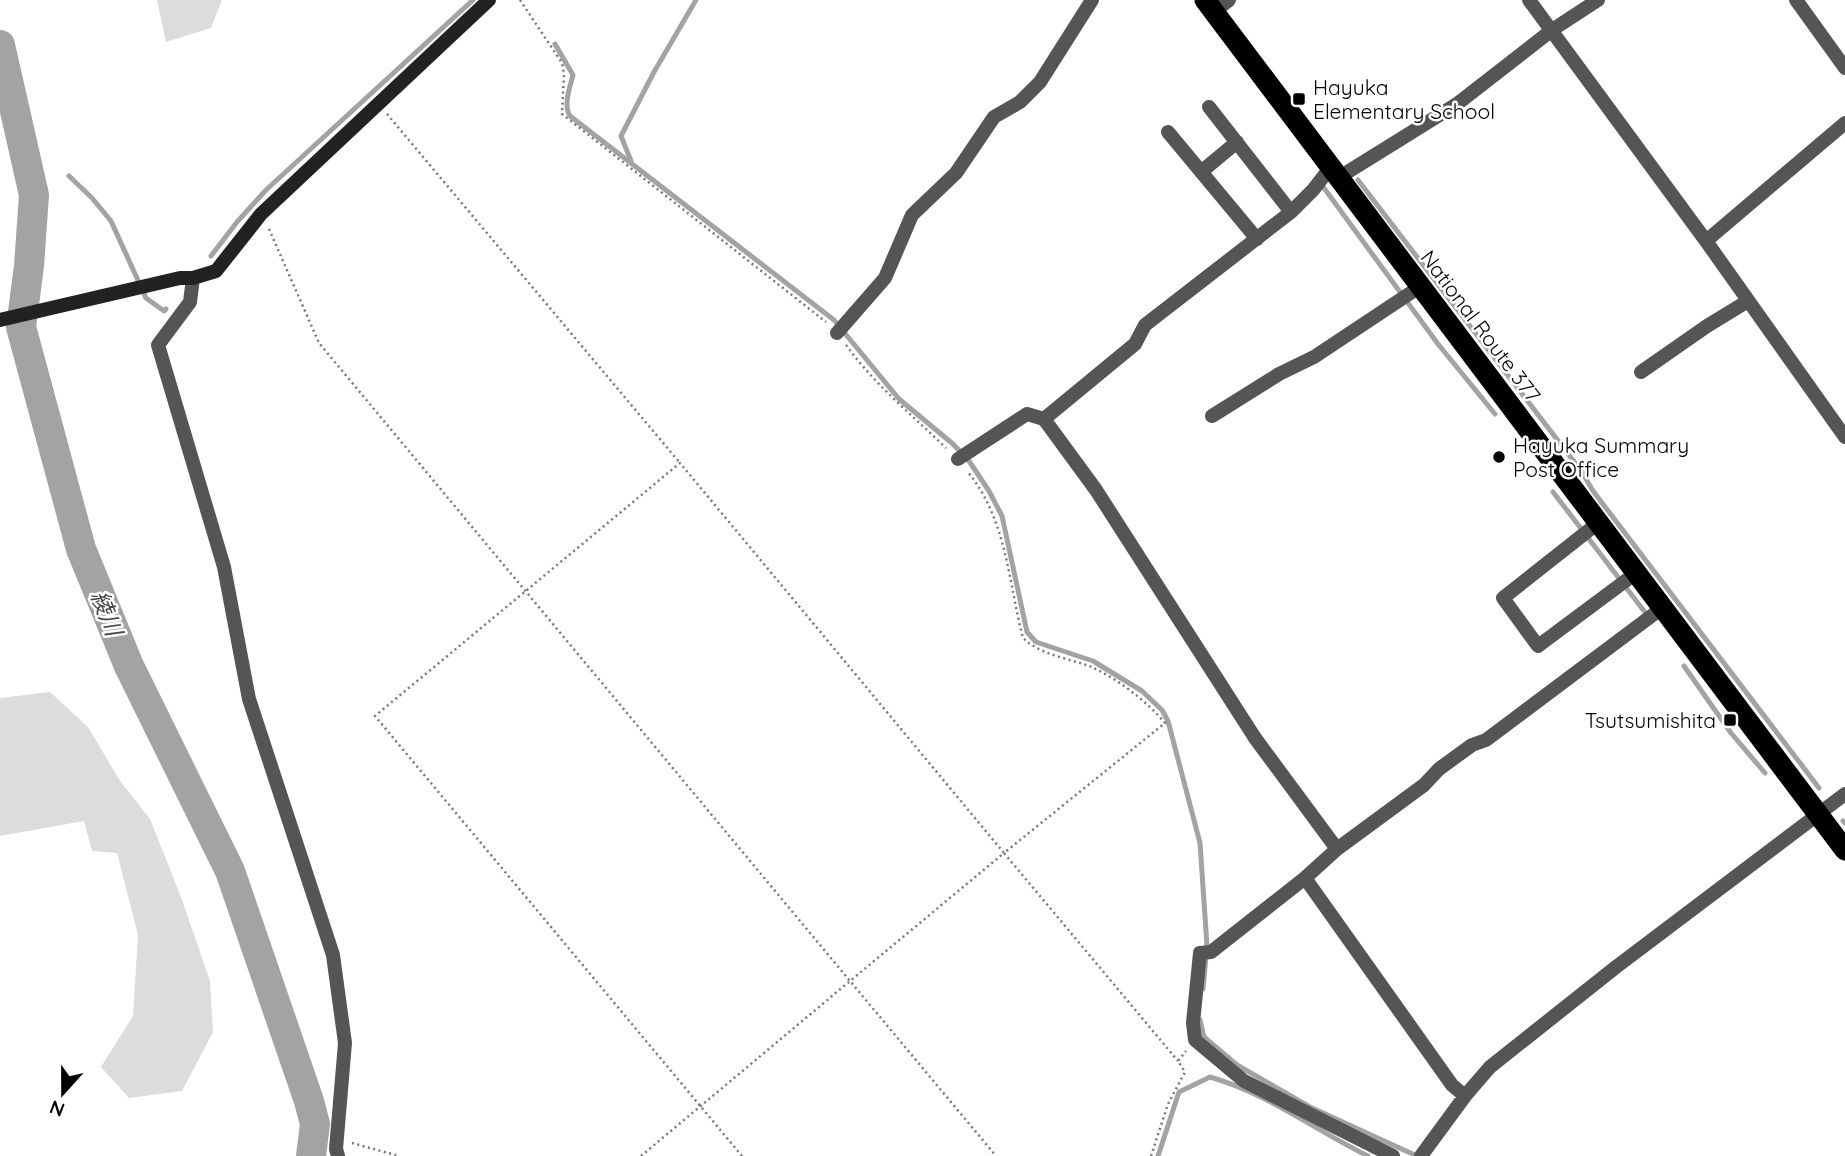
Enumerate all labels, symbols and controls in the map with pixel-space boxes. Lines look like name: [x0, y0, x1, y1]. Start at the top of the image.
place label: Hayuka Elementary School: [1313, 74, 1495, 124]
marker: Hayuka Elementary School: [1291, 91, 1307, 107]
street label: National Route 377: [1415, 245, 1547, 407]
place label: Hayuka Summary Post Office: [1513, 432, 1689, 482]
marker: Hayuka Summary Post Office: [1491, 449, 1507, 465]
water label: 綾川: [85, 586, 130, 643]
place label: Tsutsumishita: [1585, 707, 1716, 733]
marker: Tsutsumishita: [1722, 712, 1738, 728]
north arrow: [28, 1058, 98, 1128]
text: N: [46, 1095, 68, 1123]

